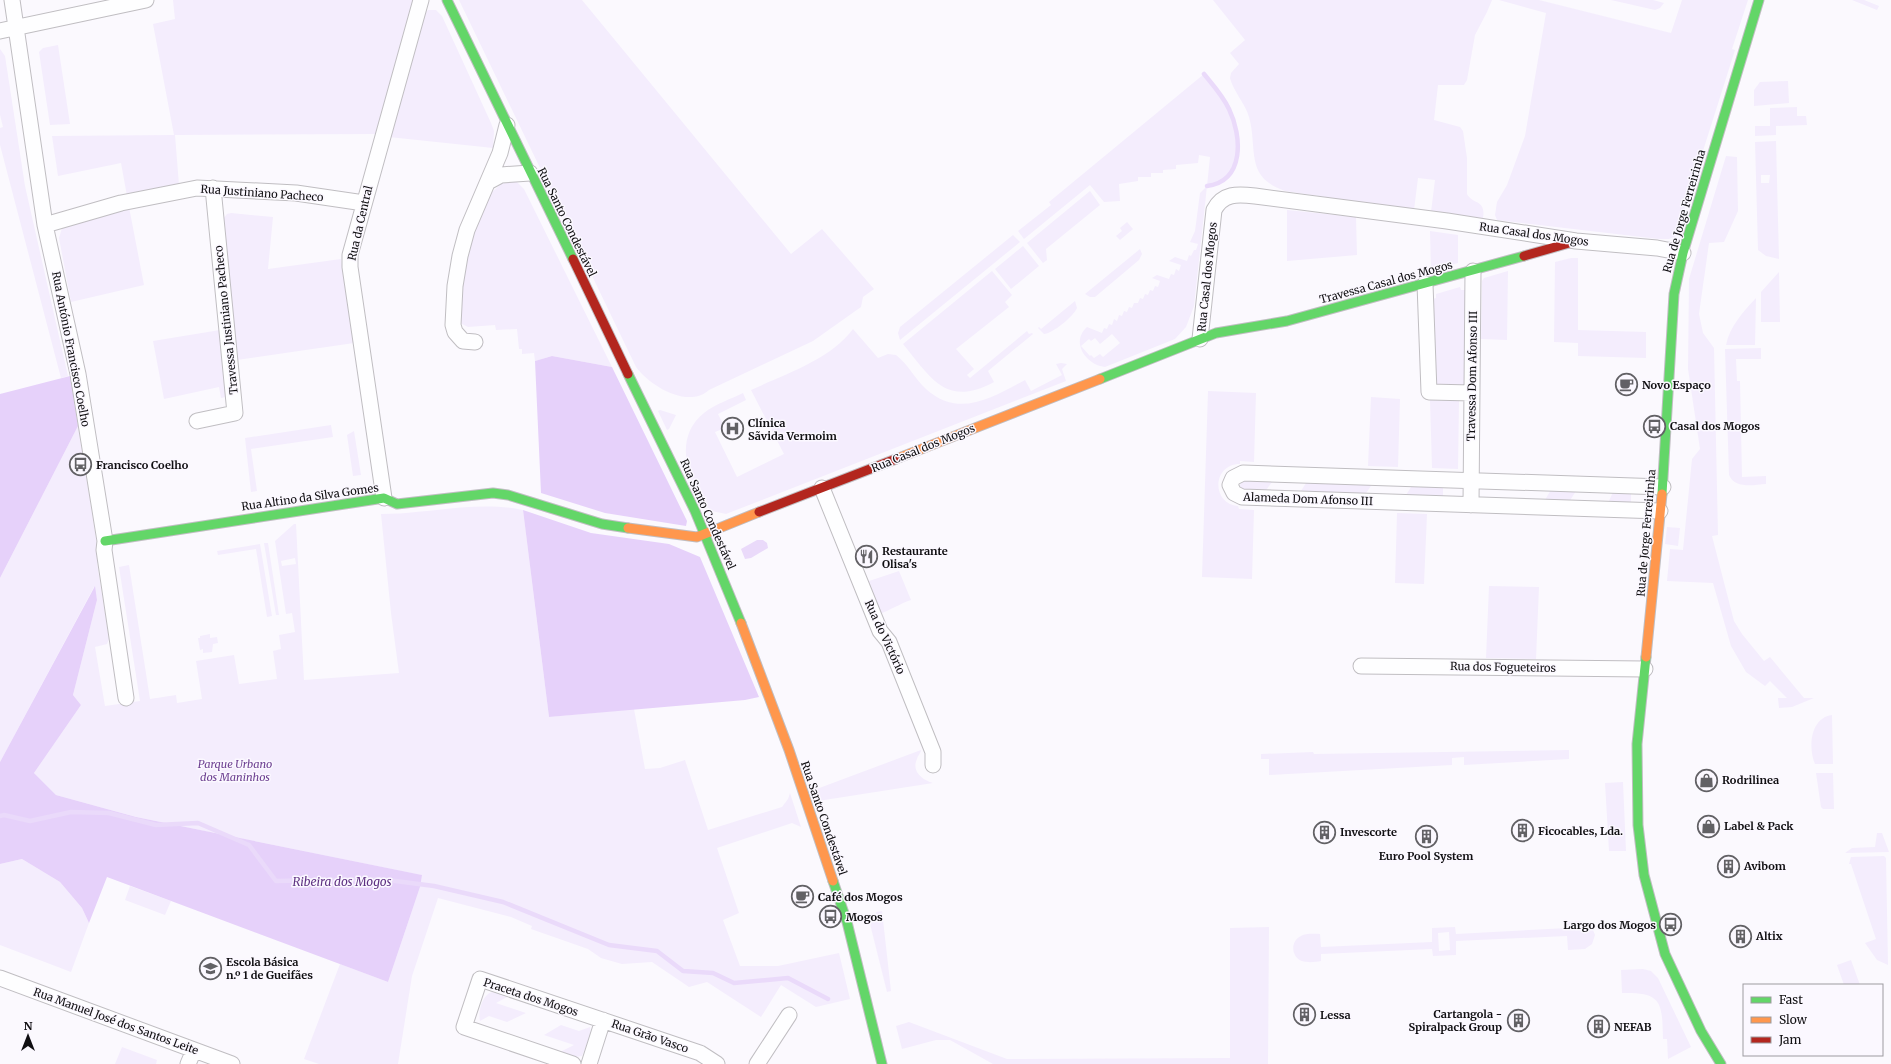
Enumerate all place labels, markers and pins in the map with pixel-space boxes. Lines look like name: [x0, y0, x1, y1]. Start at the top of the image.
cafe icon: Novo Espaço: [1614, 372, 1640, 398]
place label: Novo Espaço: [1642, 378, 1711, 392]
bus stop icon: Casal dos Mogos: [1641, 413, 1667, 439]
hospital icon: Clínica Sãvida Vermoim: [719, 416, 745, 442]
place label: Clínica Sãvida Vermoim: [748, 416, 837, 443]
place label: Casal dos Mogos: [1670, 419, 1760, 433]
bus stop icon: Francisco Coelho: [67, 452, 93, 478]
place label: Francisco Coelho: [96, 458, 189, 472]
restaurant icon: Restaurante Olisa's: [854, 544, 880, 570]
place label: Restaurante Olisa's: [882, 544, 948, 571]
shop icon: Rodrilinea: [1694, 767, 1720, 793]
place label: Rodrilinea: [1722, 773, 1779, 787]
shop icon: Label & Pack: [1695, 813, 1721, 839]
building icon: Ficocables, Lda.: [1509, 818, 1535, 844]
building icon: Invescorte: [1312, 819, 1338, 845]
place label: Label & Pack: [1724, 819, 1794, 833]
building icon: Euro Pool System: [1413, 823, 1439, 849]
place label: Ficocables, Lda.: [1538, 824, 1623, 838]
place label: Invescorte: [1340, 825, 1397, 839]
place label: Euro Pool System: [1379, 849, 1473, 863]
building icon: Avibom: [1716, 853, 1742, 879]
place label: Avibom: [1743, 859, 1786, 873]
cafe icon: Café dos Mogos: [789, 884, 815, 910]
place label: Café dos Mogos: [818, 890, 903, 904]
bus stop icon: Mogos: [817, 904, 843, 930]
place label: Mogos: [846, 910, 883, 924]
bus stop icon: Largo dos Mogos: [1658, 912, 1684, 938]
place label: Largo dos Mogos: [1563, 918, 1656, 932]
building icon: Altix: [1728, 923, 1754, 949]
place label: Altix: [1755, 929, 1783, 943]
school or university icon: Escola Básica n.º 1 de Gueifães: [198, 955, 224, 981]
place label: Escola Básica n.º 1 de Gueifães: [226, 955, 313, 982]
building icon: Lessa: [1291, 1002, 1317, 1028]
place label: Cartangola - Spiralpack Group: [1409, 1007, 1502, 1034]
building icon: Cartangola - Spiralpack Group: [1505, 1007, 1531, 1033]
place label: Lessa: [1320, 1008, 1351, 1022]
building icon: NEFAB: [1586, 1014, 1612, 1040]
place label: NEFAB: [1614, 1020, 1652, 1034]

